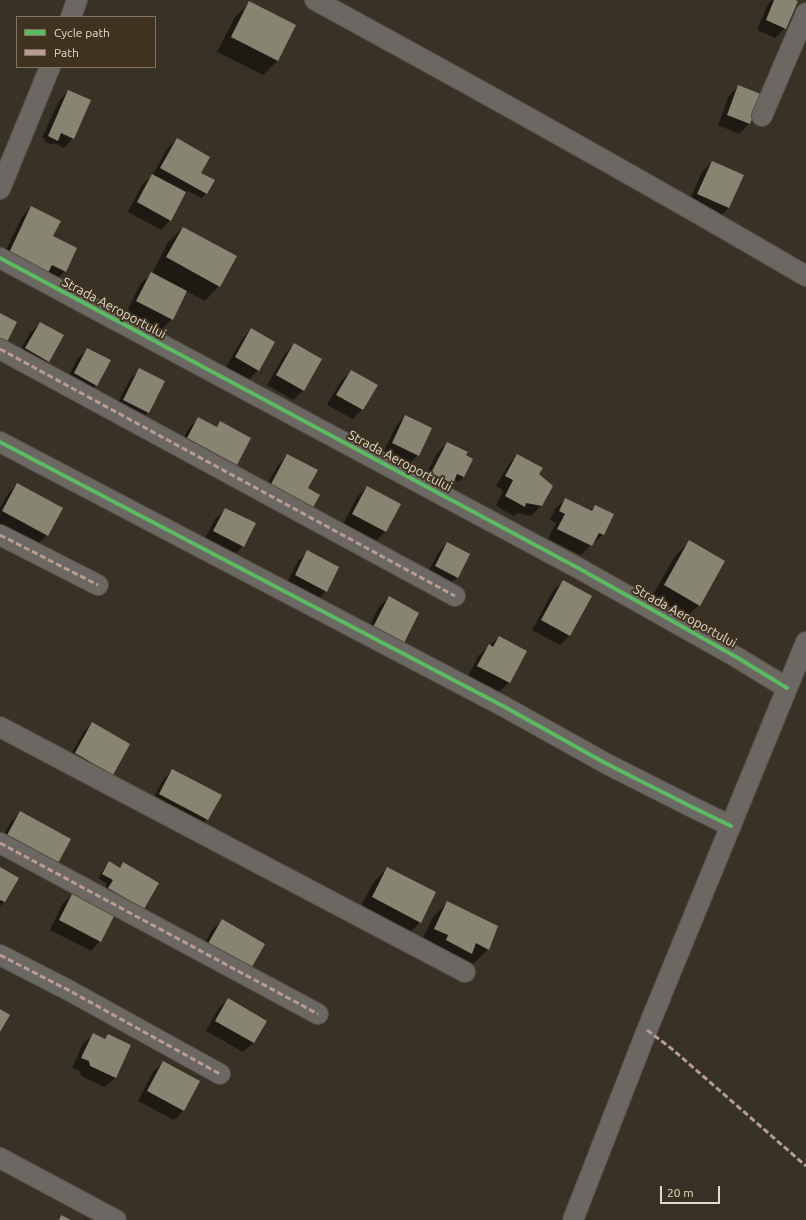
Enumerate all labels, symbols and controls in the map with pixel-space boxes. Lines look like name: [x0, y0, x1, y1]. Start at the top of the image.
legend: [16, 16, 156, 68]
text: Cycle path: [54, 26, 110, 39]
text: Path: [54, 46, 79, 59]
street label: Strada Aeroportului: [59, 274, 169, 342]
street label: Strada Aeroportului: [345, 427, 455, 495]
street label: Strada Aeroportului: [631, 581, 739, 651]
scale bar: [662, 1178, 722, 1204]
text: 20 m: [667, 1186, 694, 1199]

